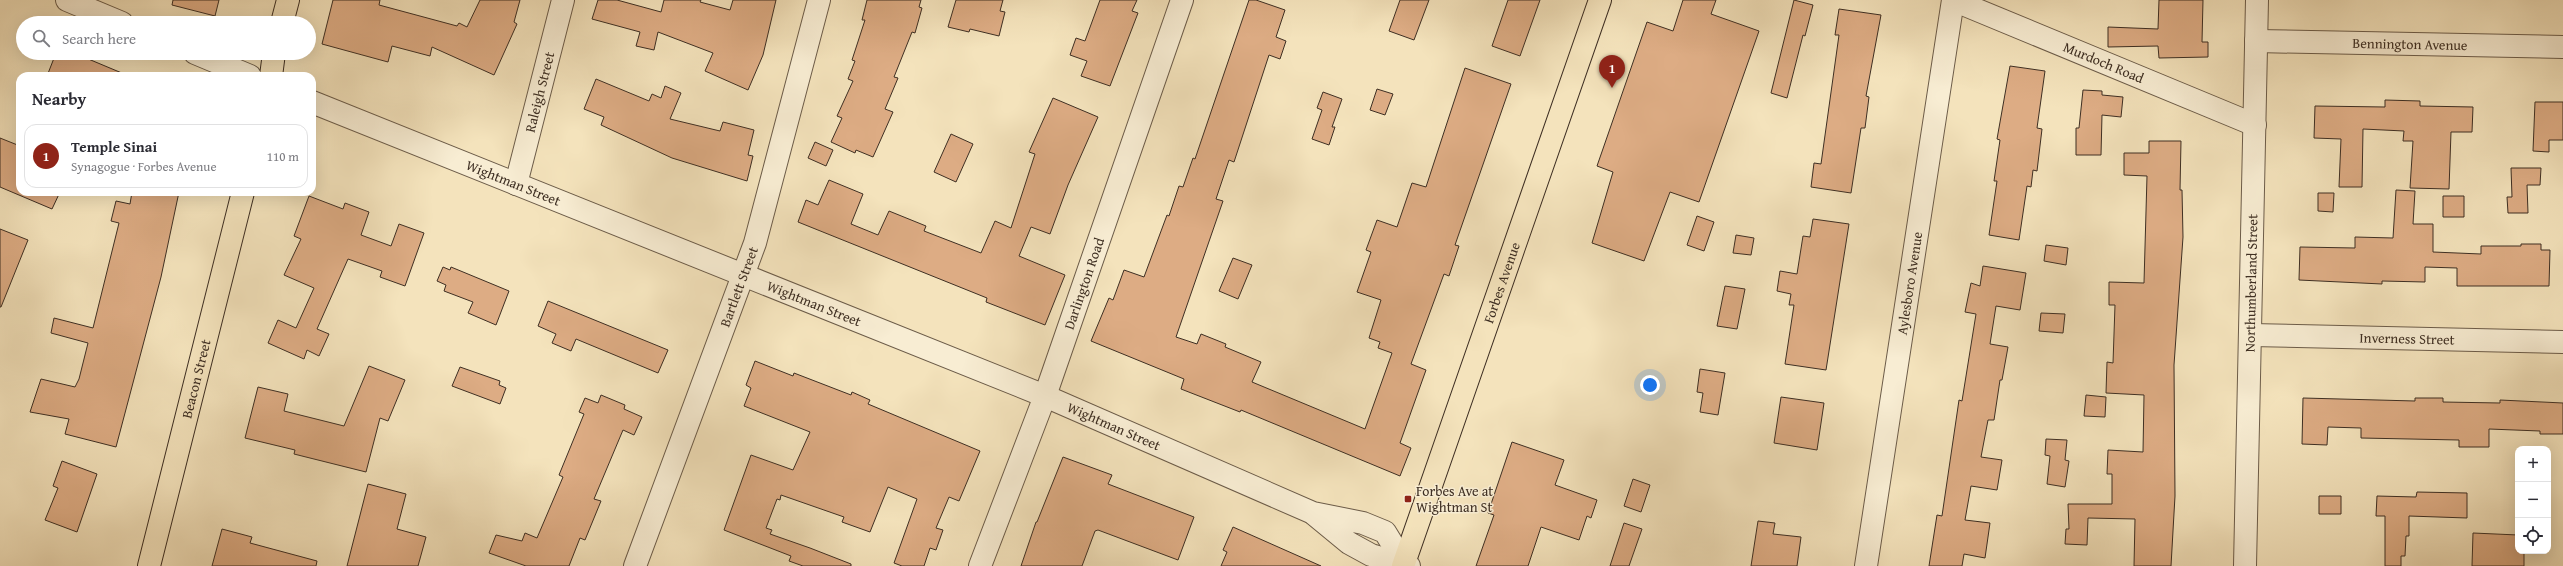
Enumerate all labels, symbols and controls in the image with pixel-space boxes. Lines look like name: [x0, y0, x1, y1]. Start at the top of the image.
search box: [16, 16, 316, 60]
icon: search: [30, 27, 52, 49]
text: Search here: [62, 28, 136, 49]
street label: Bennington Avenue: [2352, 33, 2468, 55]
street label: Murdoch Road: [2060, 37, 2147, 88]
street label: Raleigh Street: [520, 49, 559, 134]
pin: 1: [1599, 55, 1625, 88]
text: Nearby: [32, 86, 86, 111]
text: Temple Sinai: [71, 136, 157, 157]
text: 1: [43, 147, 49, 166]
text: 110 m: [267, 147, 299, 166]
street label: Wightman Street: [463, 155, 564, 211]
text: Synagogue · Forbes Avenue: [71, 157, 216, 176]
street label: Northumberland Street: [2240, 214, 2262, 352]
street label: Aylesboro Avenue: [1892, 230, 1927, 336]
street label: Darlington Road: [1059, 234, 1109, 332]
street label: Forbes Avenue: [1478, 239, 1525, 326]
street label: Bartlett Street: [715, 244, 763, 330]
street label: Wightman Street: [764, 275, 864, 331]
street label: Inverness Street: [2359, 327, 2455, 350]
street label: Beacon Street: [176, 337, 216, 421]
your location: [1640, 375, 1660, 395]
street label: Wightman Street: [1064, 397, 1164, 455]
map controls: [2515, 446, 2551, 554]
button: +: [2515, 446, 2551, 482]
place label: Forbes Ave at Wightman St: [1416, 481, 1493, 517]
button: −: [2515, 482, 2551, 518]
marker: Forbes Ave at Wightman St: [1403, 494, 1413, 504]
button: locate: [2515, 518, 2551, 554]

